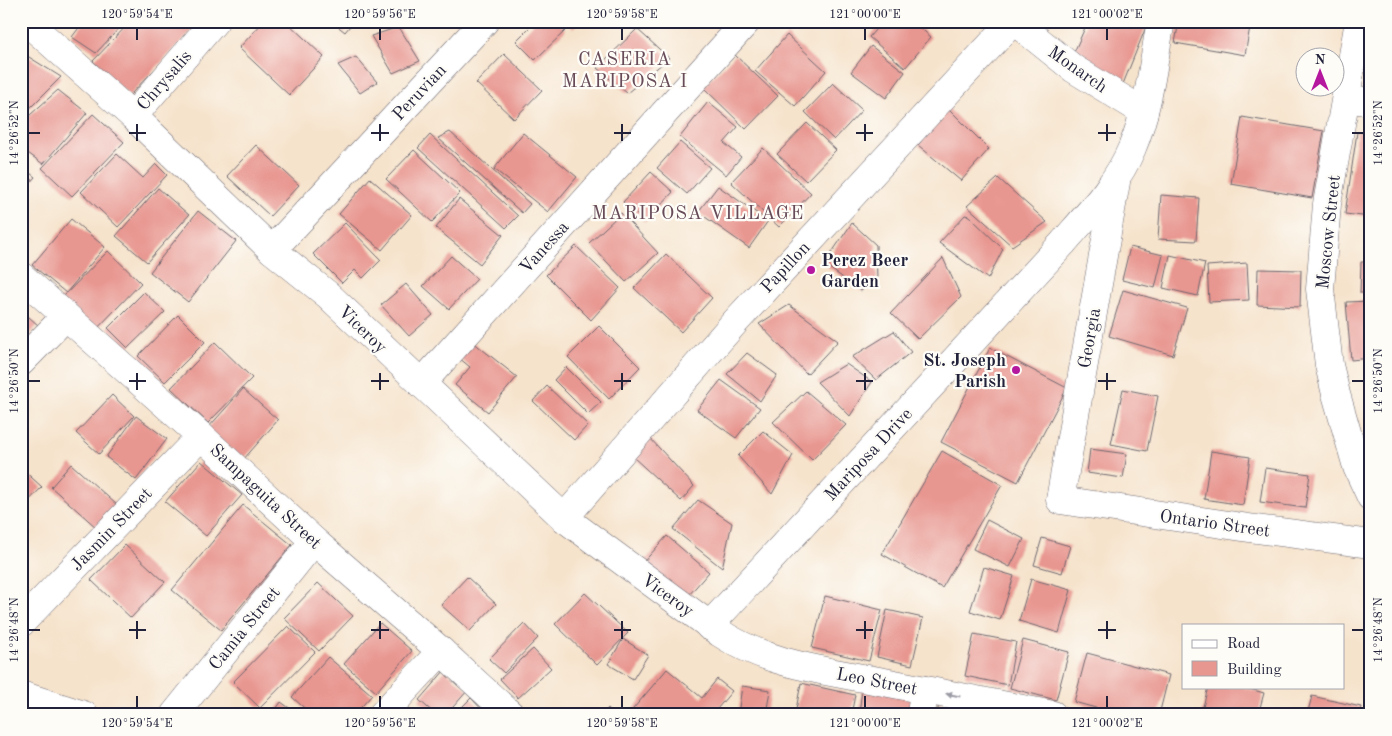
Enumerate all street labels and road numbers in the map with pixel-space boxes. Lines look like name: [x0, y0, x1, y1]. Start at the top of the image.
street label: Monarch: [1045, 43, 1110, 97]
street label: Chrysalis: [134, 47, 196, 114]
street label: Peruvian: [389, 61, 450, 124]
street label: Moscow Street: [1314, 174, 1344, 290]
street label: Vanessa: [517, 218, 573, 277]
street label: Papillon: [758, 238, 814, 297]
street label: Viceroy: [334, 302, 390, 357]
street label: Georgia: [1076, 306, 1104, 370]
street label: Mariposa Drive: [821, 405, 916, 505]
street label: Sampaguita Street: [206, 441, 324, 553]
street label: Jasmin Street: [68, 485, 156, 575]
street label: Ontario Street: [1158, 507, 1271, 541]
street label: Viceroy: [638, 571, 697, 621]
street label: Camia Street: [206, 583, 284, 674]
street label: Leo Street: [835, 665, 919, 699]

